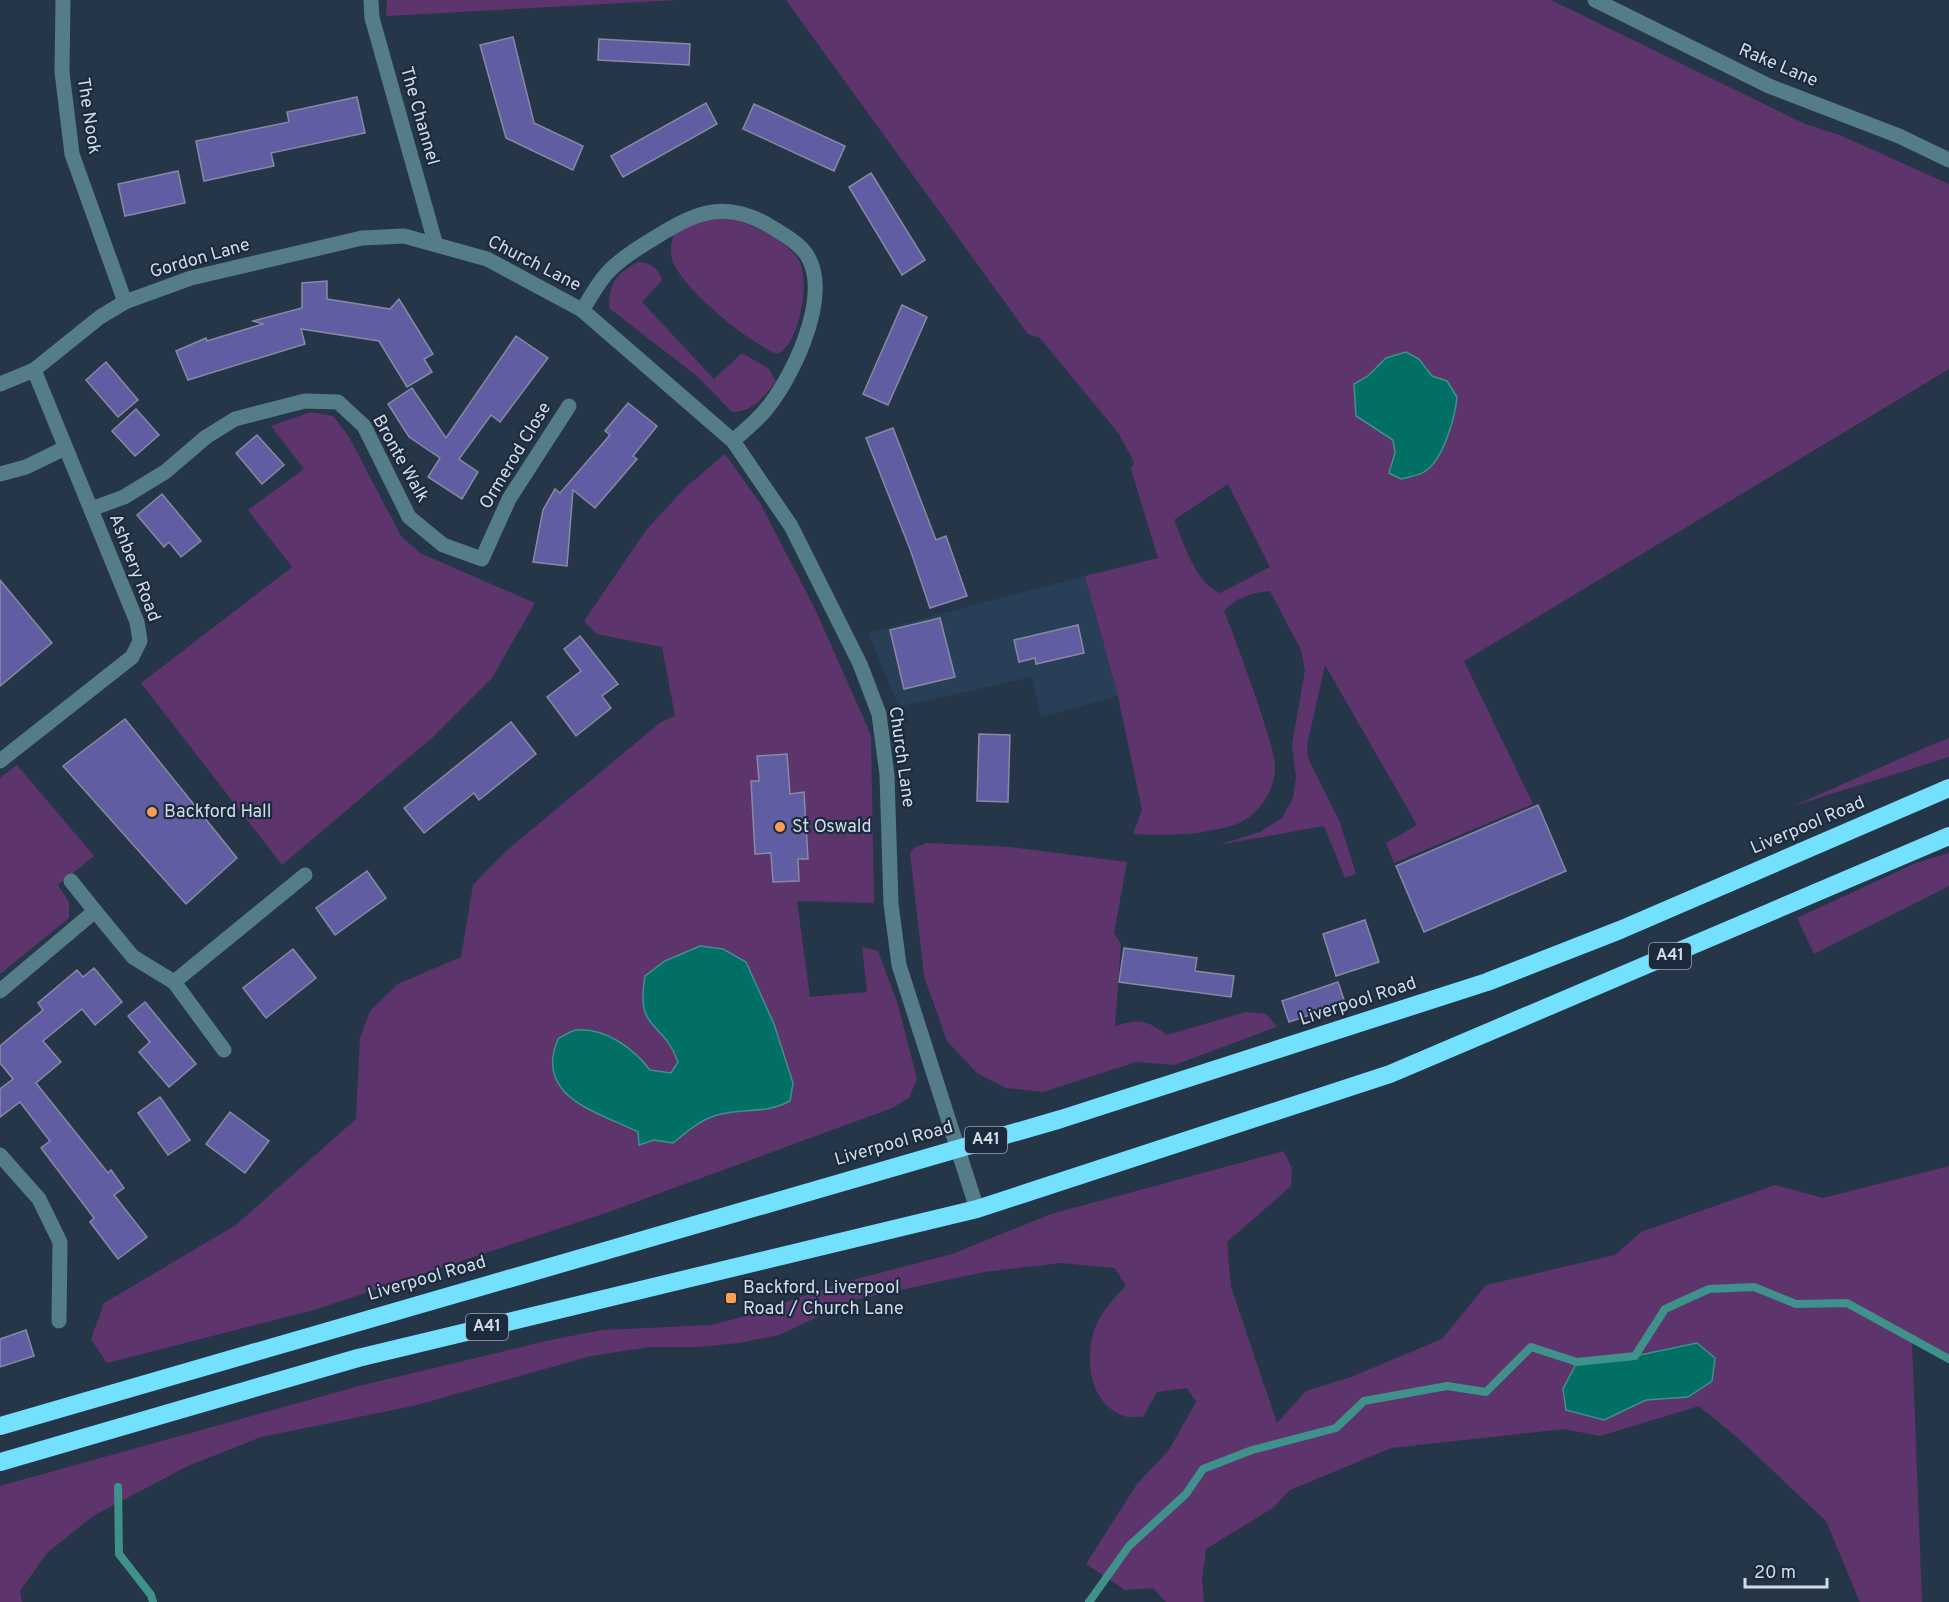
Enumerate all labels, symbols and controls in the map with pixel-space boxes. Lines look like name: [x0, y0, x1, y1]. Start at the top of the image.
street label: Rake Lane: [1735, 39, 1821, 93]
street label: The Channel: [394, 64, 444, 168]
street label: The Nook: [71, 76, 105, 156]
street label: Church Lane: [483, 231, 585, 297]
street label: Gordon Lane: [147, 234, 253, 284]
street label: Ormerod Close: [475, 398, 557, 514]
street label: Bronte Walk: [366, 411, 434, 507]
street label: Ashbery Road: [103, 511, 165, 625]
street label: Church Lane: [883, 705, 919, 809]
street label: Liverpool Road: [1747, 792, 1869, 860]
place label: Backford Hall: [164, 801, 271, 824]
marker: Backford Hall: [145, 805, 159, 819]
place label: St Oswald: [792, 816, 872, 839]
marker: St Oswald: [773, 820, 787, 834]
road number: A41: [1649, 943, 1691, 969]
street label: Liverpool Road: [1296, 972, 1420, 1032]
street label: Liverpool Road: [832, 1116, 956, 1172]
road number: A41: [965, 1127, 1007, 1153]
street label: Liverpool Road: [365, 1251, 489, 1307]
place label: Backford, Liverpool Road / Church Lane: [743, 1277, 904, 1321]
marker: Backford, Liverpool Road / Church Lane: [724, 1291, 738, 1305]
road number: A41: [466, 1314, 508, 1340]
scale bar: [1745, 1551, 1828, 1589]
text: 20 m: [1754, 1562, 1796, 1585]

